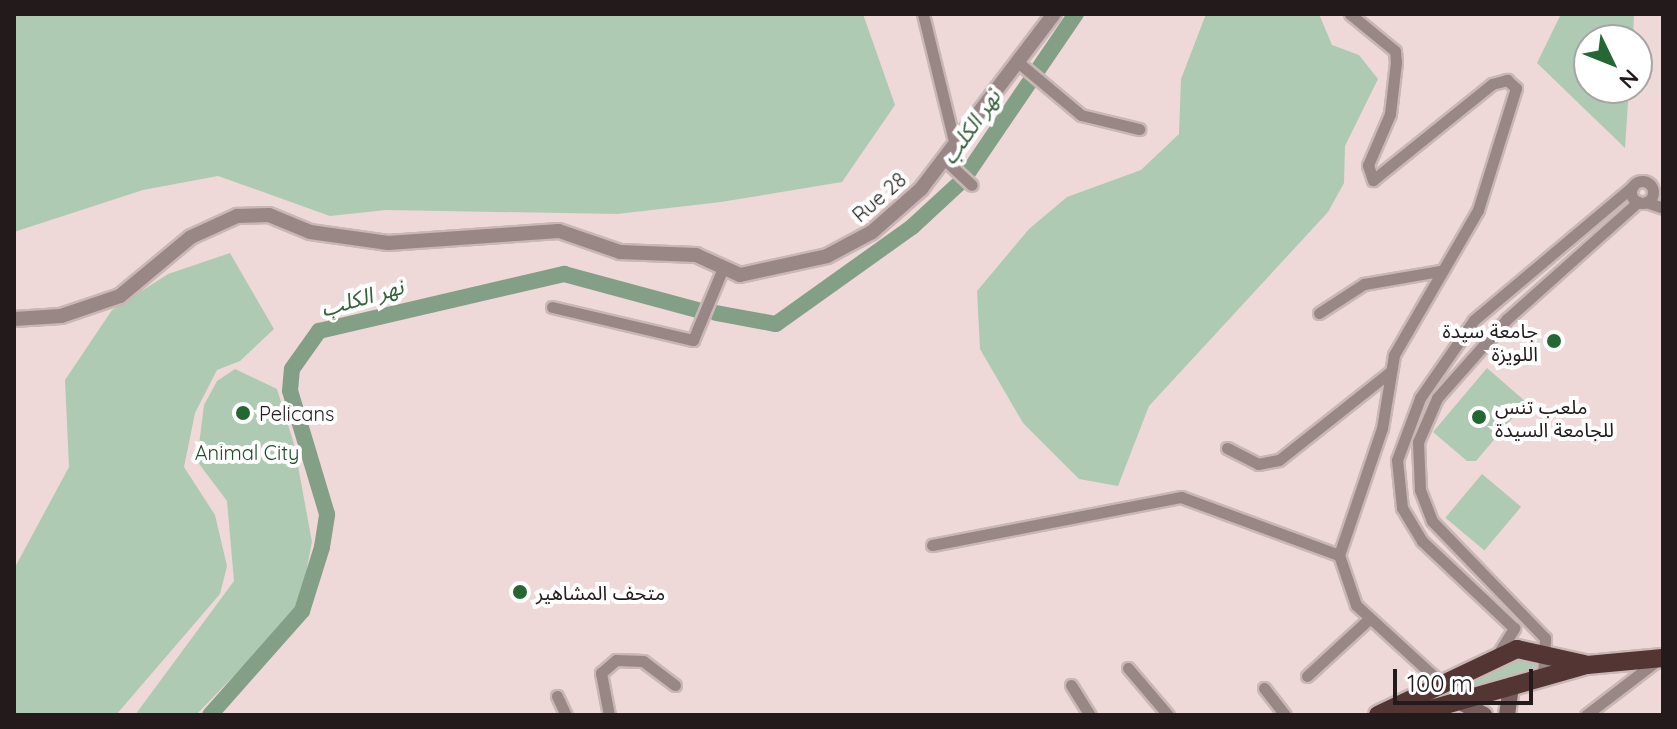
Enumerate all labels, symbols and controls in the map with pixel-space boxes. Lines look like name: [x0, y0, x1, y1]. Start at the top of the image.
north arrow: [1573, 24, 1653, 104]
text: N: [1613, 64, 1645, 94]
water label: نهر الكلب: [936, 85, 1006, 169]
street label: Rue 28: [847, 167, 911, 227]
water label: نهر الكلب: [318, 274, 406, 322]
place label: جامعة سيدة اللويزة: [1442, 318, 1538, 365]
marker: جامعة سيدة اللويزة: [1545, 332, 1563, 350]
place label: ملعب تنس للجامعة السيدة: [1495, 394, 1614, 441]
place label: Pelicans: [259, 401, 334, 425]
marker: Pelicans: [234, 404, 252, 422]
marker: ملعب تنس للجامعة السيدة: [1470, 408, 1488, 426]
park label: Animal City: [195, 440, 299, 464]
place label: متحف المشاهير: [536, 580, 665, 604]
marker: متحف المشاهير: [511, 583, 529, 601]
scale bar: [1397, 653, 1537, 703]
text: 100 m: [1407, 668, 1473, 698]

